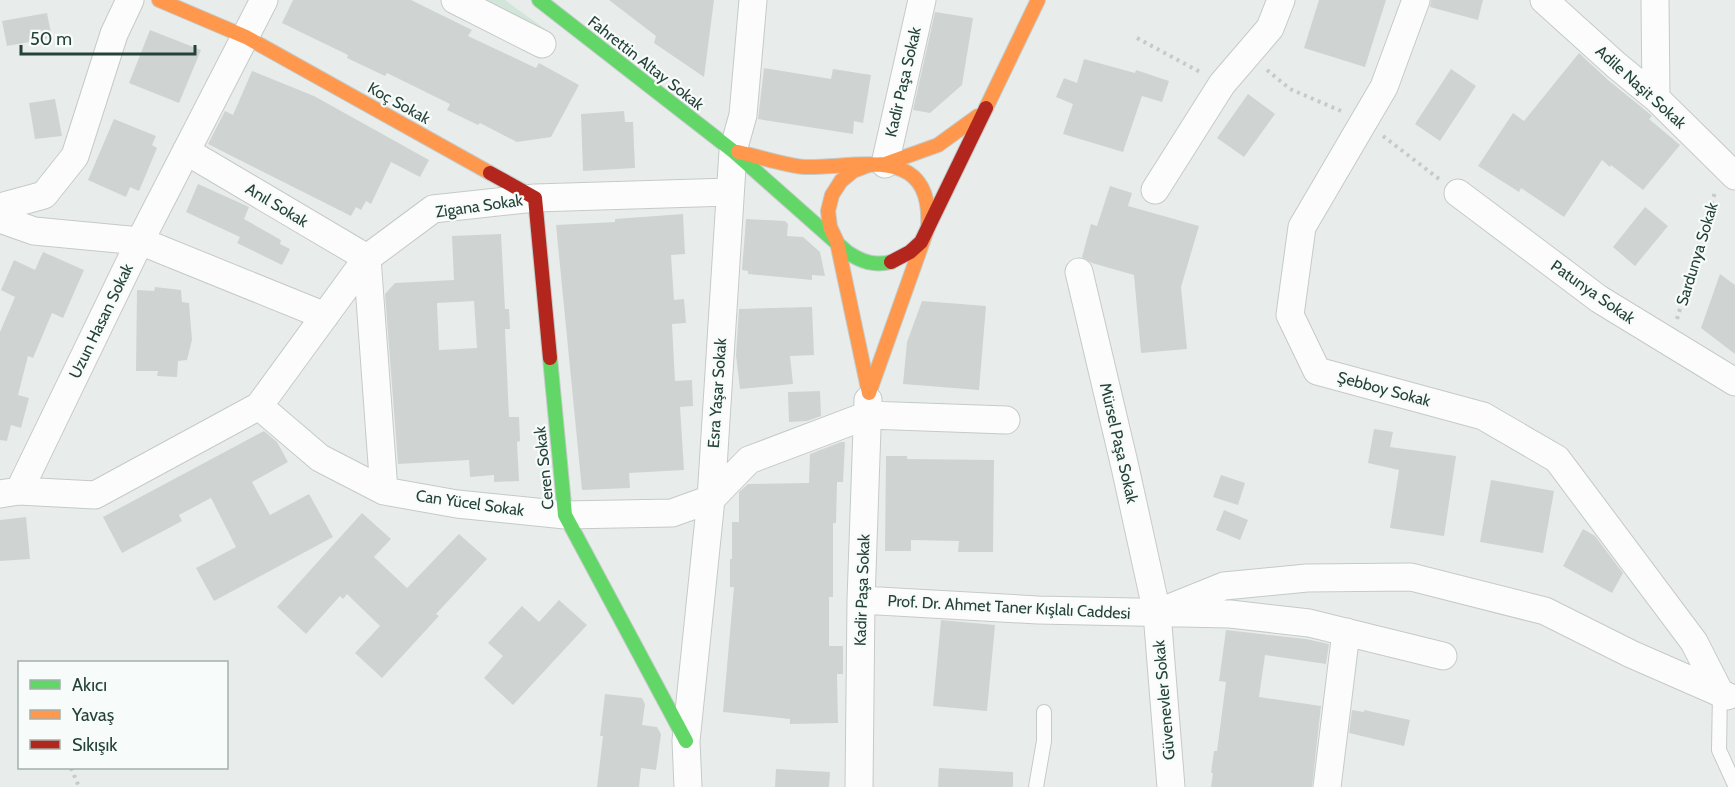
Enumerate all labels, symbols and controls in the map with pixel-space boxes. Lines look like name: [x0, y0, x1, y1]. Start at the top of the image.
street label: Fahrettin Altay Sokak: [584, 12, 708, 115]
scale bar: [21, 18, 195, 56]
street label: Kadir Paşa Sokak: [881, 24, 925, 139]
text: 50 m: [30, 28, 72, 50]
street label: Adile Naşit Sokak: [1592, 41, 1691, 133]
street label: Koç Sokak: [365, 78, 434, 128]
street label: Anıl Sokak: [242, 179, 312, 232]
street label: Zigana Sokak: [434, 190, 525, 222]
street label: Sardunya Sokak: [1672, 199, 1722, 308]
street label: Patunya Sokak: [1547, 256, 1639, 328]
street label: Uzun Hasan Sokak: [65, 260, 137, 382]
street label: Esra Yaşar Sokak: [704, 336, 730, 449]
street label: Şebboy Sokak: [1335, 367, 1433, 411]
street label: Mürsel Paşa Sokak: [1096, 381, 1142, 506]
street label: Ceren Sokak: [530, 425, 558, 511]
street label: Can Yücel Sokak: [415, 486, 526, 520]
street label: Kadir Paşa Sokak: [851, 533, 873, 646]
street label: Prof. Dr. Ahmet Taner Kışlalı Caddesi: [887, 591, 1131, 623]
street label: Güvenevler Sokak: [1149, 638, 1179, 761]
legend: [18, 661, 228, 769]
text: Akıcı: [72, 674, 107, 696]
text: Yavaş: [71, 704, 114, 726]
text: Sıkışık: [72, 734, 118, 756]

